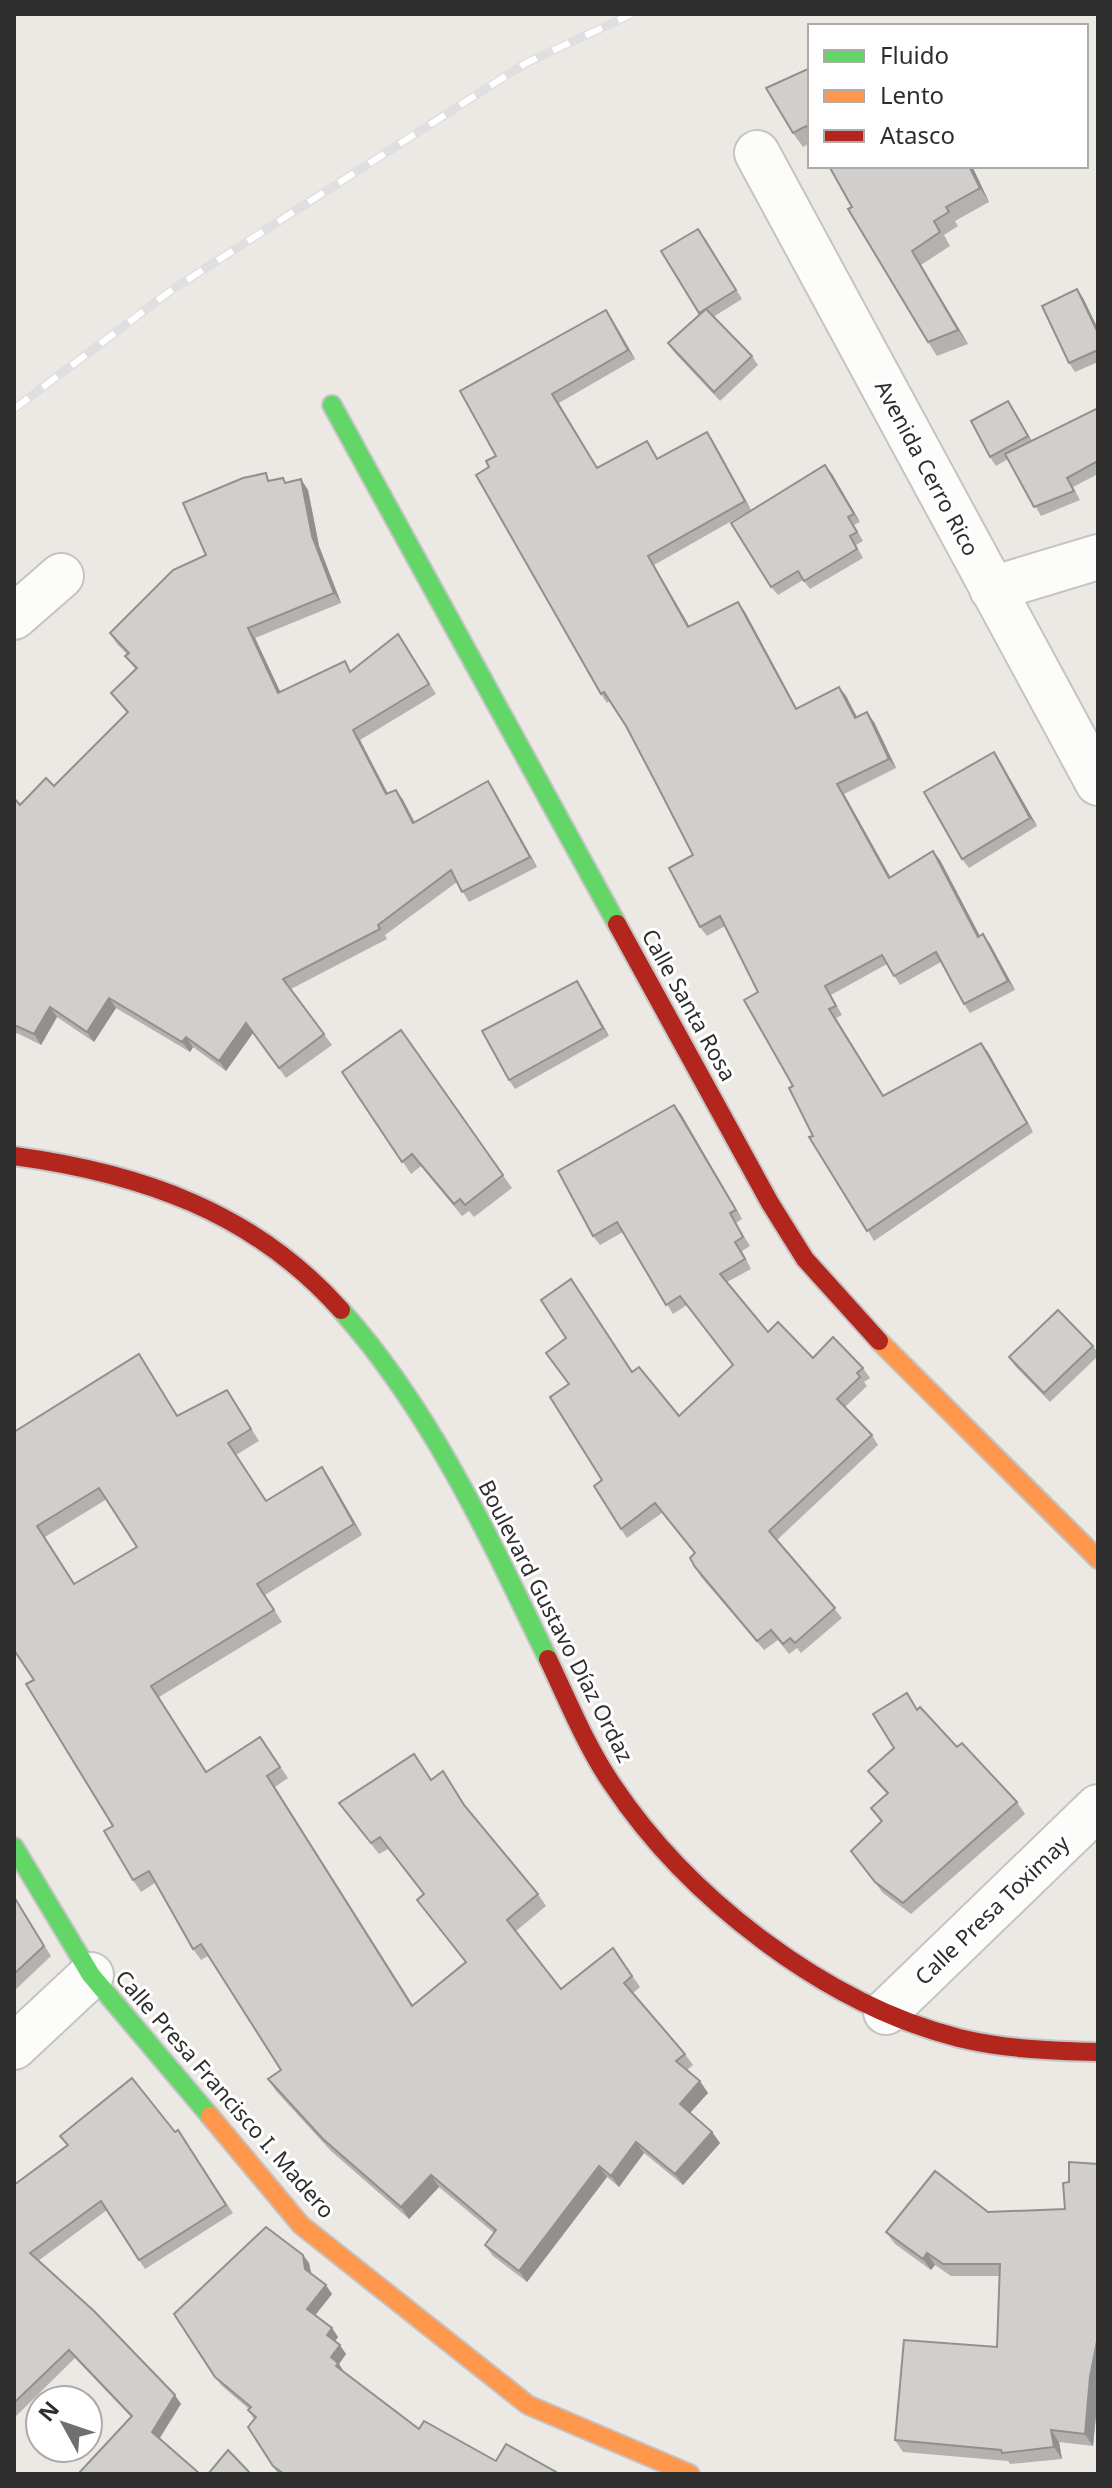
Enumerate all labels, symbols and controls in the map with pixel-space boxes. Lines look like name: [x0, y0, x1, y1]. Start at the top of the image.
legend: [808, 24, 1088, 168]
text: Fluido: [880, 38, 949, 71]
text: Lento: [880, 78, 944, 111]
text: Atasco: [880, 118, 955, 151]
street label: Avenida Cerro Rico: [869, 374, 987, 561]
street label: Calle Santa Rosa: [636, 923, 744, 1086]
street label: Boulevard Gustavo Díaz Ordaz: [472, 1474, 641, 1767]
street label: Calle Presa Toximay: [908, 1827, 1076, 1991]
street label: Calle Presa Francisco I. Madero: [109, 1963, 342, 2224]
north arrow: [24, 2384, 104, 2464]
text: N: [31, 2394, 65, 2427]

